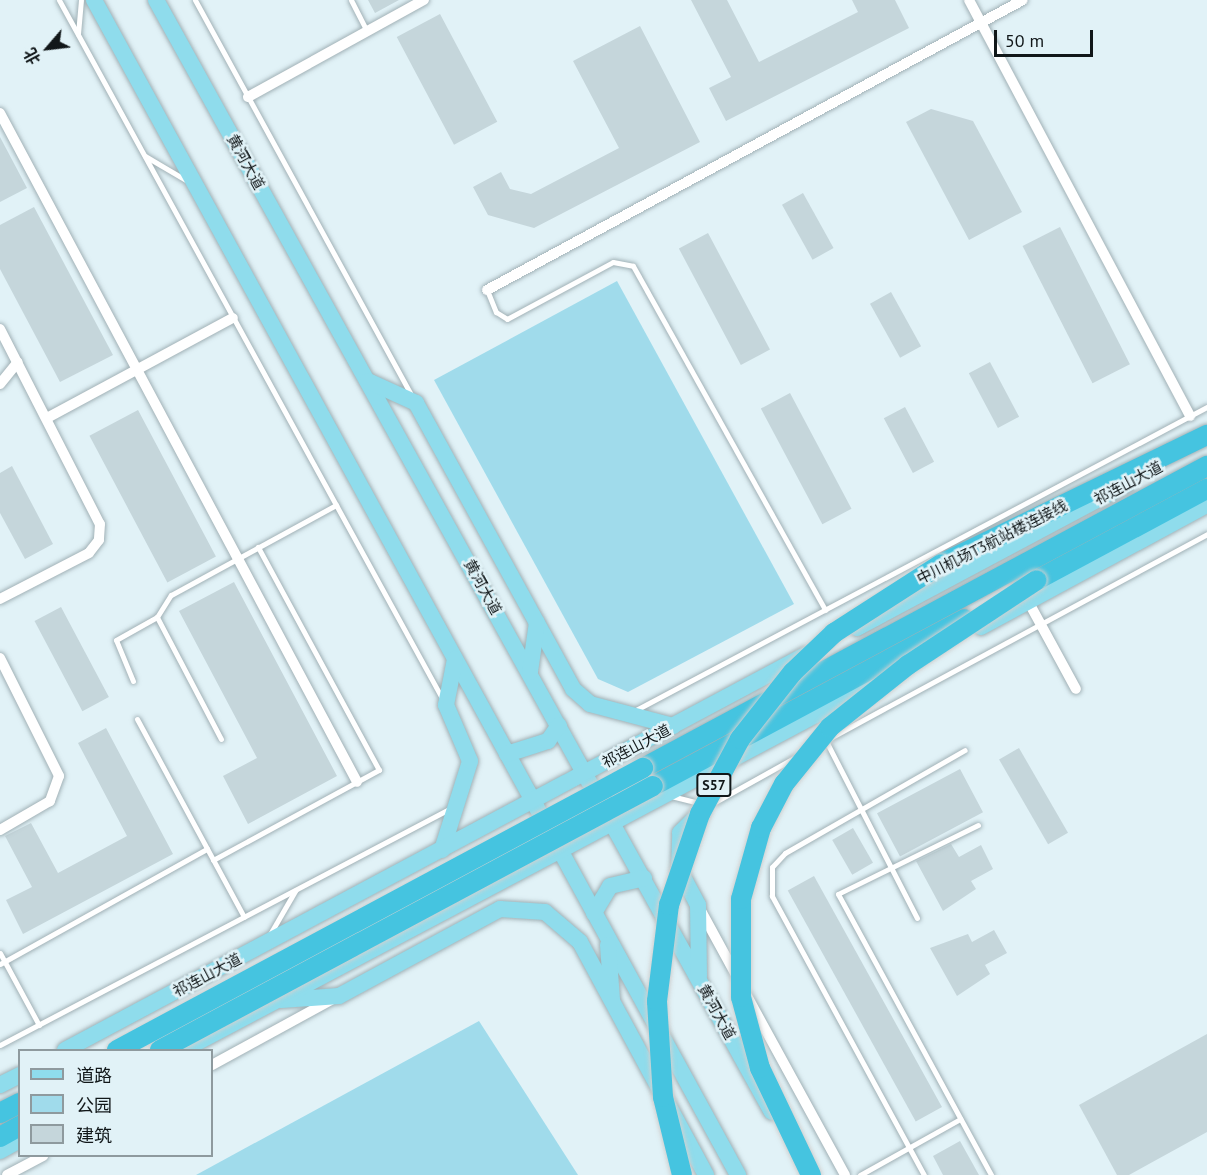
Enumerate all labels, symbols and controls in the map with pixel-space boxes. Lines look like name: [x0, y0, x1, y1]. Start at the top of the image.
north arrow: [18, 18, 78, 78]
scale bar: [997, 18, 1096, 56]
text: 50 m: [1005, 29, 1044, 52]
text: 北: [20, 45, 45, 68]
street label: 黄河大道: [224, 131, 268, 193]
street label: 祁连山大道: [1091, 457, 1165, 509]
street label: 中川机场T3航站楼连接线: [914, 496, 1070, 588]
street label: 黄河大道: [461, 556, 505, 618]
street label: 祁连山大道: [599, 720, 673, 772]
road number: S57: [696, 774, 732, 796]
street label: 祁连山大道: [170, 949, 244, 1001]
street label: 黄河大道: [695, 981, 739, 1043]
legend: [18, 1049, 213, 1157]
text: 道路: [76, 1064, 112, 1087]
text: 公园: [76, 1094, 112, 1117]
text: 建筑: [76, 1124, 112, 1147]

